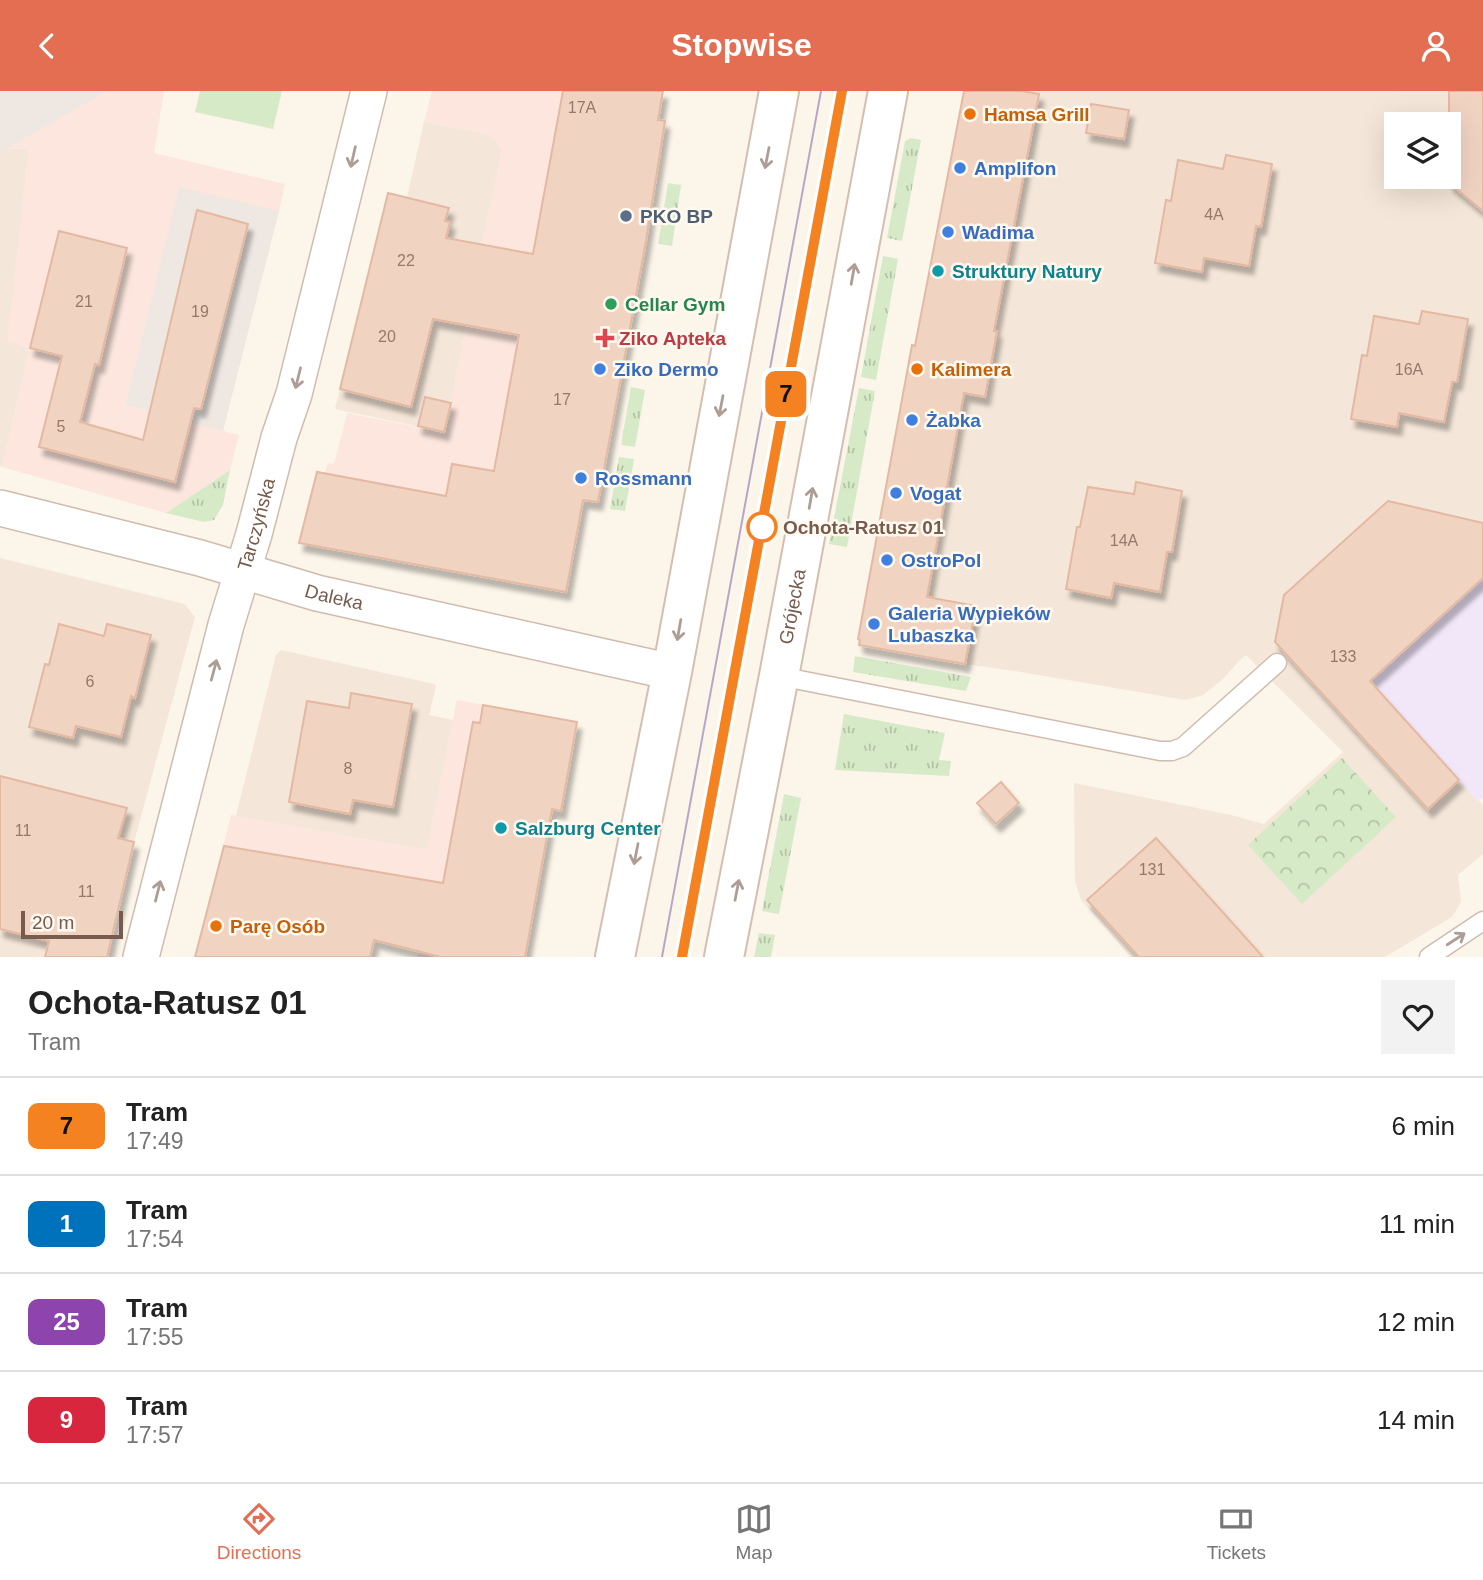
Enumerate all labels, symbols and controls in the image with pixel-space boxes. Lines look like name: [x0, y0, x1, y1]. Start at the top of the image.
icon: back: [28, 27, 66, 65]
text: Stopwise: [671, 27, 812, 63]
icon: person: [1417, 27, 1455, 65]
house number: 17A: [568, 99, 597, 116]
place label: Hamsa Grill: [984, 104, 1090, 125]
marker: Hamsa Grill: [962, 106, 978, 122]
map controls: [1384, 112, 1461, 189]
button: layers: [1384, 112, 1461, 189]
one-way arrow: [346, 145, 359, 168]
one-way arrow: [759, 146, 773, 169]
place label: Amplifon: [974, 158, 1056, 179]
marker: Amplifon: [952, 160, 968, 176]
place label: PKO BP: [640, 206, 713, 227]
house number: 4A: [1204, 206, 1224, 223]
marker: PKO BP: [618, 208, 634, 224]
place label: Wadima: [962, 222, 1035, 243]
marker: Wadima: [940, 224, 956, 240]
house number: 22: [397, 252, 415, 269]
place label: Struktury Natury: [952, 261, 1102, 282]
one-way arrow: [847, 263, 860, 286]
marker: Struktury Natury: [930, 263, 946, 279]
house number: 21: [75, 293, 93, 310]
place label: Cellar Gym: [625, 294, 725, 315]
marker: Cellar Gym: [603, 296, 619, 312]
house number: 19: [191, 303, 209, 320]
house number: 20: [378, 328, 396, 345]
place label: Ziko Apteka: [619, 328, 726, 349]
marker: Ziko Apteka: [597, 330, 613, 346]
place label: Ziko Dermo: [614, 359, 719, 380]
place label: Kalimera: [931, 359, 1012, 380]
marker: Ziko Dermo: [592, 361, 608, 377]
marker: Kalimera: [909, 361, 925, 377]
house number: 16A: [1395, 361, 1424, 378]
one-way arrow: [291, 366, 304, 389]
line badge: 7: [763, 371, 809, 417]
text: 7: [779, 380, 793, 407]
house number: 17: [553, 391, 571, 408]
one-way arrow: [713, 394, 727, 417]
place label: Żabka: [926, 410, 981, 431]
marker: Żabka: [904, 412, 920, 428]
house number: 5: [57, 418, 66, 435]
place label: Rossmann: [595, 468, 692, 489]
marker: Rossmann: [573, 470, 589, 486]
street label: Tarczyńska: [233, 475, 279, 573]
place label: Vogat: [910, 483, 962, 504]
marker: Vogat: [888, 485, 904, 501]
one-way arrow: [805, 487, 819, 510]
marker: Ochota-Ratusz 01: [747, 512, 777, 542]
place label: Ochota-Ratusz 01: [783, 517, 944, 538]
house number: 14A: [1110, 532, 1139, 549]
place label: OstroPol: [901, 550, 981, 571]
marker: OstroPol: [879, 552, 895, 568]
street label: Grójecka: [775, 567, 809, 646]
street label: Daleka: [303, 580, 366, 614]
place label: Galeria Wypieków Lubaszka: [888, 603, 1050, 646]
marker: Galeria Wypieków Lubaszka: [866, 616, 882, 632]
one-way arrow: [672, 618, 686, 641]
house number: 133: [1330, 648, 1356, 665]
one-way arrow: [208, 660, 221, 682]
house number: 6: [86, 673, 95, 690]
house number: 8: [344, 760, 353, 777]
place label: Salzburg Center: [515, 818, 661, 839]
marker: Salzburg Center: [493, 820, 509, 836]
house number: 11: [15, 822, 31, 839]
one-way arrow: [628, 842, 642, 865]
house number: 131: [1139, 861, 1165, 878]
one-way arrow: [731, 879, 744, 902]
one-way arrow: [152, 880, 165, 903]
house number: 11: [78, 883, 94, 900]
scale bar: [21, 908, 122, 940]
text: 20 m: [32, 912, 74, 933]
place label: Parę Osób: [230, 916, 325, 937]
marker: Parę Osób: [208, 918, 224, 934]
one-way arrow: [1446, 932, 1465, 946]
button: heart: [1381, 980, 1455, 1054]
text: Ochota-Ratusz 01: [28, 984, 307, 1021]
text: Tram: [28, 1029, 81, 1055]
text: Tram: [126, 1097, 188, 1127]
text: 6 min: [1391, 1111, 1455, 1141]
text: 7: [60, 1112, 73, 1139]
text: 17:49: [126, 1128, 184, 1154]
text: Tram: [126, 1195, 188, 1225]
text: 11 min: [1379, 1209, 1455, 1239]
text: 1: [60, 1210, 73, 1237]
text: 17:54: [126, 1226, 184, 1252]
text: Tram: [126, 1293, 188, 1323]
text: 12 min: [1377, 1307, 1455, 1337]
text: 25: [53, 1308, 80, 1335]
text: 17:55: [126, 1324, 184, 1350]
text: Tram: [126, 1391, 188, 1421]
text: 14 min: [1377, 1405, 1455, 1435]
text: 9: [60, 1406, 73, 1433]
text: 17:57: [126, 1422, 184, 1448]
tab: Directions: [217, 1500, 301, 1564]
tab: Map: [735, 1500, 773, 1564]
tab: Tickets: [1207, 1500, 1266, 1564]

